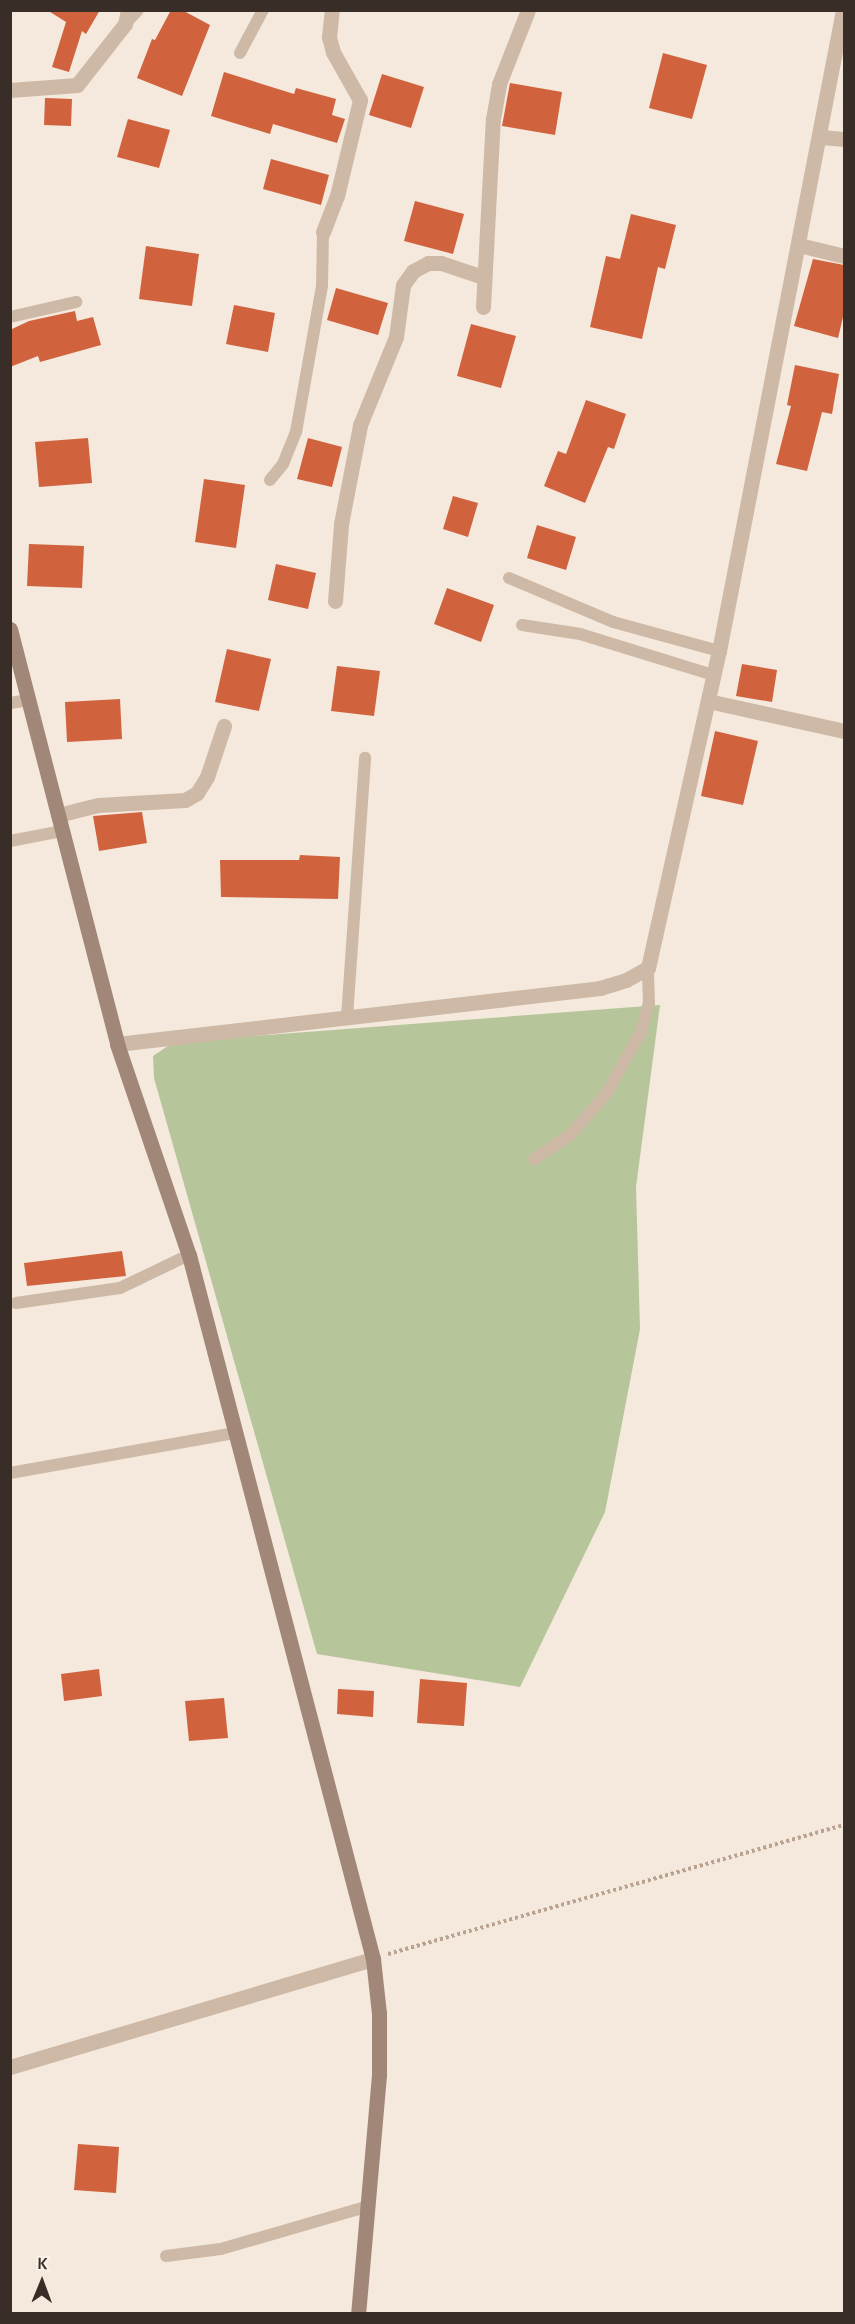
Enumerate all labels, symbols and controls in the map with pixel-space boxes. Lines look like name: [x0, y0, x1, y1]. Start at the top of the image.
north arrow: [12, 2252, 72, 2312]
text: K: [37, 2254, 48, 2273]

